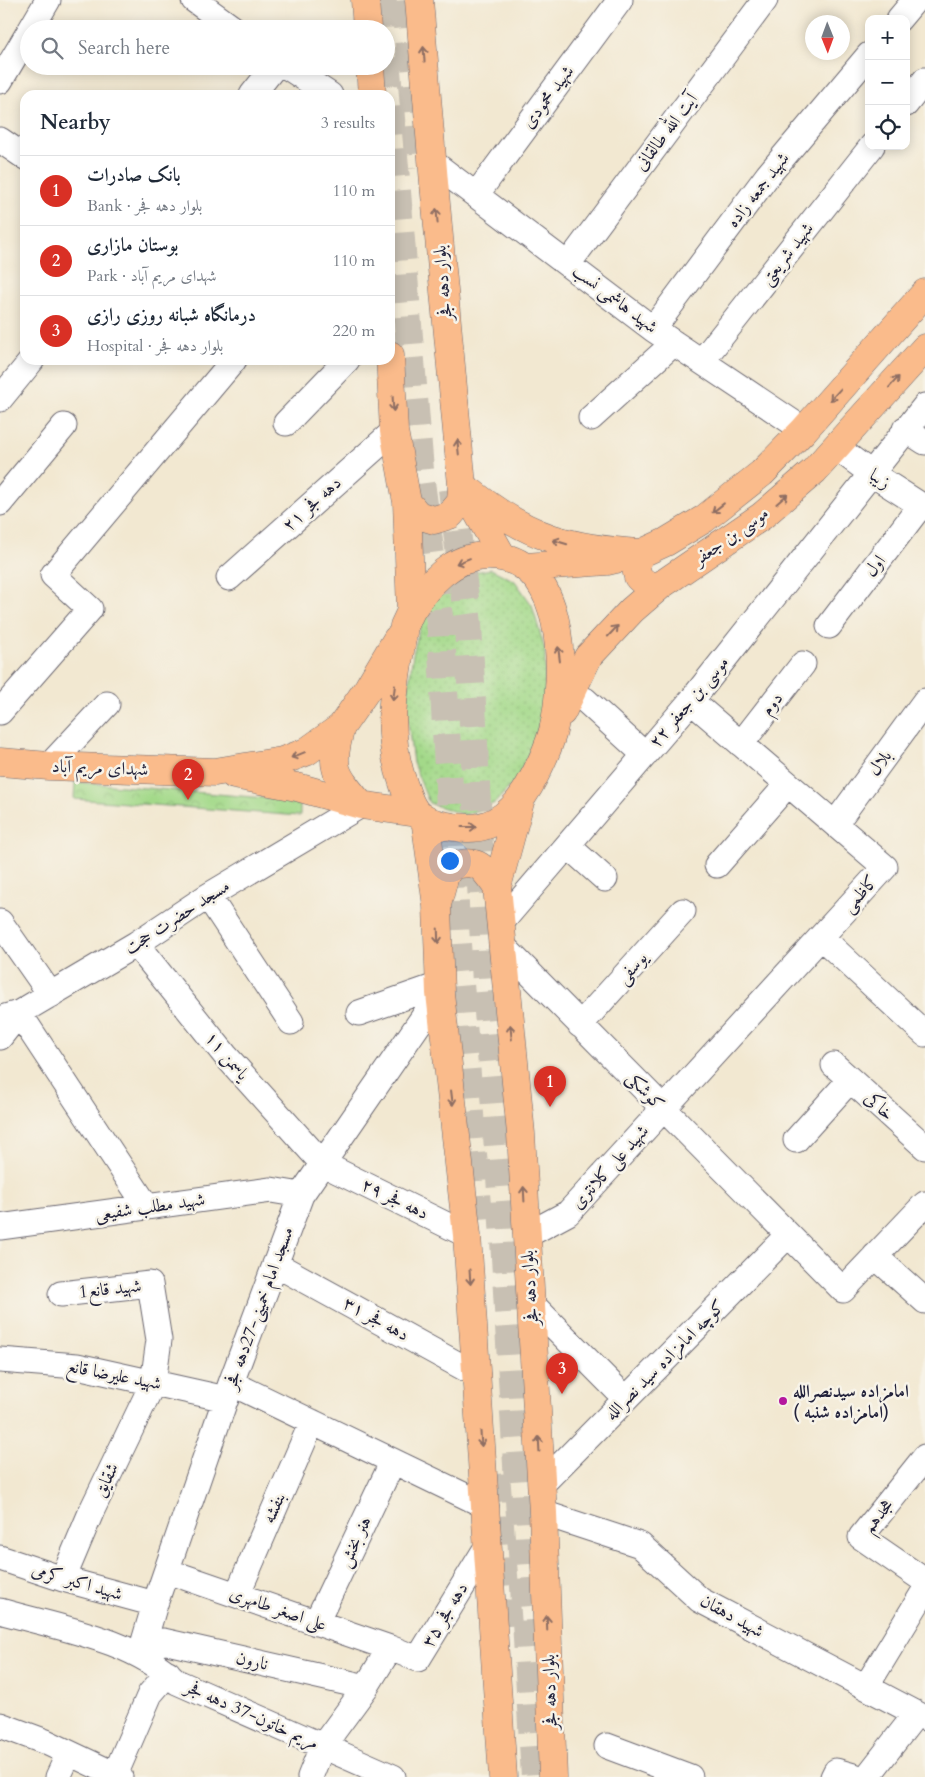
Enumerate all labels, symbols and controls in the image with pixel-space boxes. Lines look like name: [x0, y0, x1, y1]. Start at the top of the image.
north arrow: [805, 15, 850, 60]
map controls: [865, 15, 910, 150]
button: +: [865, 15, 910, 60]
search box: [20, 20, 395, 75]
icon: search: [38, 34, 66, 62]
text: Search here: [78, 35, 170, 61]
one-way arrow: [419, 46, 428, 62]
street label: شهید محمودی: [516, 60, 580, 134]
button: −: [865, 60, 910, 105]
street label: آیت الله طالقانی: [627, 85, 705, 176]
button: locate: [865, 105, 910, 150]
text: Nearby: [40, 108, 111, 137]
text: 3 results: [321, 112, 375, 134]
street label: شهید جمعه زاده: [721, 147, 795, 233]
text: بانک صادرات: [87, 162, 181, 188]
text: 1: [52, 180, 60, 202]
text: 110 m: [333, 180, 375, 202]
text: Bank · بلوار دهه فجر: [87, 195, 202, 217]
one-way arrow: [432, 208, 441, 224]
street label: شهید شریعتی: [754, 217, 820, 291]
text: بوستان مازاری: [87, 232, 178, 258]
street label: بلوار دهه فجر: [427, 244, 459, 324]
text: 2: [52, 250, 60, 272]
text: 110 m: [333, 250, 375, 272]
street label: شهید هاشمی نسب: [567, 259, 663, 339]
text: Park · شهدای مریم آباد: [87, 265, 217, 287]
text: درمانگاه شبانه روزی رازی: [87, 302, 256, 328]
text: 3: [52, 320, 60, 342]
text: 220 m: [333, 320, 375, 342]
text: Hospital · بلوار دهه فجر: [87, 335, 223, 357]
one-way arrow: [889, 376, 900, 389]
one-way arrow: [829, 388, 840, 401]
one-way arrow: [388, 396, 397, 412]
one-way arrow: [453, 440, 463, 456]
street label: زیبا: [864, 463, 896, 495]
street label: دهه فجر ۲۱: [277, 471, 347, 537]
one-way arrow: [775, 493, 788, 505]
street label: موسی بن جعفر: [687, 501, 774, 572]
one-way arrow: [712, 502, 725, 513]
one-way arrow: [552, 536, 568, 546]
street label: اول: [858, 550, 892, 582]
one-way arrow: [456, 557, 472, 566]
one-way arrow: [607, 624, 619, 637]
one-way arrow: [554, 647, 564, 663]
street label: موسی بن جعفر ۲۲: [643, 651, 735, 753]
one-way arrow: [389, 684, 399, 700]
street label: دوم: [755, 687, 791, 723]
street label: بلال: [862, 745, 898, 781]
one-way arrow: [291, 751, 306, 760]
street label: شهدای مریم آباد: [51, 754, 149, 785]
pin: 2: [172, 759, 204, 800]
one-way arrow: [460, 822, 476, 832]
your location: [437, 848, 463, 874]
street label: کاظمی: [836, 870, 884, 918]
street label: مسجد حضرت حجت: [119, 874, 235, 960]
one-way arrow: [433, 928, 443, 944]
street label: یوسفی: [611, 945, 654, 990]
one-way arrow: [506, 1024, 516, 1040]
street label: یاسمن ۱۱: [199, 1026, 256, 1087]
pin: 1: [534, 1066, 566, 1107]
street label: کوشکی: [620, 1066, 670, 1116]
street label: خاکی: [858, 1086, 900, 1126]
one-way arrow: [447, 1090, 457, 1106]
street label: شهید علی کلانتری: [565, 1119, 655, 1215]
street label: دهه فجر ۲۹: [357, 1172, 433, 1226]
one-way arrow: [520, 1186, 529, 1202]
street label: شهید مطلب شفیعی: [93, 1187, 207, 1227]
street label: مسجد امام خمینی-27دهه فجر: [217, 1223, 303, 1396]
street label: بلوار دهه فجر: [515, 1249, 545, 1329]
one-way arrow: [466, 1269, 475, 1285]
street label: 1شهید قانع: [77, 1273, 143, 1308]
street label: دهه فجر ۳۱: [339, 1291, 413, 1347]
street label: کوچه امامزاده سید نصرالله: [599, 1294, 731, 1426]
pin: 3: [546, 1353, 578, 1394]
street label: شهید علیرضا قانع: [64, 1354, 163, 1399]
place label: امامزاده سیدنصرالله ( امامزاده شنبه): [793, 1379, 909, 1425]
marker: امامزاده سیدنصرالله ( امامزاده شنبه): [777, 1395, 789, 1407]
one-way arrow: [477, 1431, 486, 1447]
one-way arrow: [535, 1436, 544, 1452]
street label: شقایق: [87, 1459, 125, 1501]
street label: بنفشه: [256, 1489, 292, 1527]
street label: هجدهم: [857, 1493, 903, 1541]
street label: هنر بخش: [332, 1512, 378, 1572]
street label: شهید اکبر کرمی: [29, 1557, 125, 1607]
street label: دهه فجر ۳۵: [416, 1578, 474, 1652]
street label: علی اصغر طامهری: [226, 1581, 330, 1637]
street label: شهید دهقان: [695, 1588, 769, 1644]
one-way arrow: [543, 1616, 552, 1632]
street label: نارون: [233, 1645, 271, 1677]
street label: بلوار دهه فجر: [536, 1654, 564, 1732]
street label: مریم خاتون-37 دهه فجر: [178, 1673, 323, 1758]

